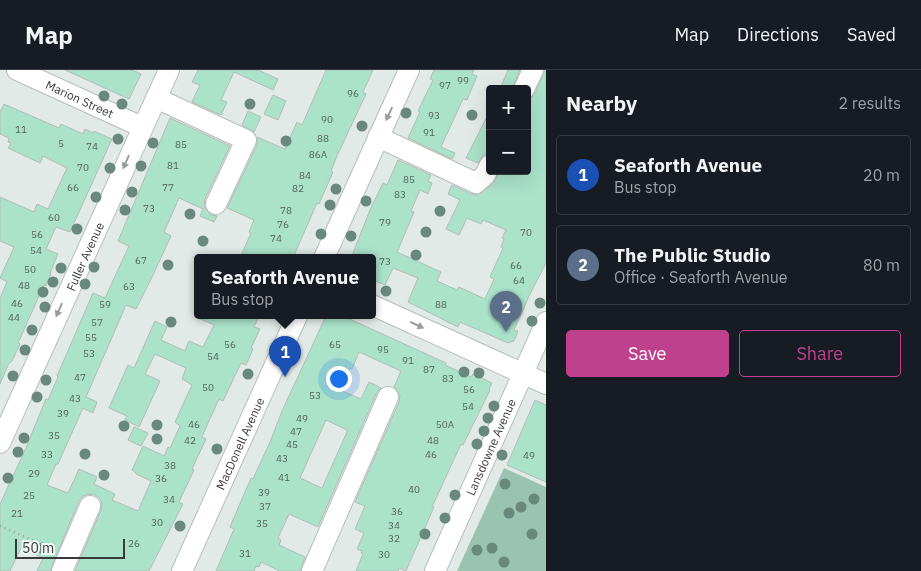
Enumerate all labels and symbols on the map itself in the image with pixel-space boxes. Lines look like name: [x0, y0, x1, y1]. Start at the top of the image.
house number: 99: [457, 74, 469, 87]
street label: Marion Street: [43, 77, 116, 121]
house number: 97: [439, 79, 451, 92]
house number: 96: [347, 87, 359, 100]
one-way arrow: [384, 107, 392, 121]
house number: 93: [428, 109, 440, 122]
house number: 90: [321, 113, 333, 126]
house number: 11: [15, 123, 27, 136]
house number: 91: [423, 126, 435, 139]
house number: 88: [317, 132, 329, 145]
house number: 5: [58, 137, 64, 150]
house number: 85: [175, 138, 187, 151]
house number: 74: [86, 140, 98, 153]
house number: 86A: [309, 148, 328, 161]
one-way arrow: [122, 155, 130, 169]
house number: 81: [167, 159, 179, 172]
house number: 70: [77, 161, 89, 174]
house number: 84: [299, 169, 311, 182]
house number: 85: [403, 173, 415, 186]
house number: 66: [67, 181, 79, 194]
house number: 77: [162, 181, 174, 194]
house number: 82: [292, 182, 304, 195]
house number: 83: [394, 188, 406, 201]
house number: 73: [143, 202, 155, 215]
house number: 78: [280, 204, 292, 217]
house number: 60: [48, 211, 60, 224]
house number: 79: [379, 216, 391, 229]
house number: 76: [277, 218, 289, 231]
street label: Fuller Avenue: [63, 219, 107, 293]
house number: 70: [520, 226, 532, 239]
house number: 56: [31, 228, 43, 241]
house number: 74: [270, 232, 282, 245]
house number: 54: [30, 244, 42, 257]
house number: 67: [135, 254, 147, 267]
house number: 73: [379, 255, 391, 268]
house number: 66: [510, 259, 522, 272]
house number: 50: [24, 263, 36, 276]
house number: 64: [513, 274, 525, 287]
house number: 48: [18, 279, 30, 292]
house number: 63: [123, 280, 135, 293]
pin: 2: [490, 291, 522, 332]
house number: 46: [11, 297, 23, 310]
house number: 59: [99, 298, 111, 311]
house number: 88: [435, 298, 447, 311]
one-way arrow: [55, 303, 63, 317]
house number: 44: [8, 311, 20, 324]
house number: 57: [91, 316, 103, 329]
one-way arrow: [410, 321, 424, 329]
house number: 55: [85, 331, 97, 344]
pin: 1: [269, 336, 301, 377]
house number: 56: [224, 338, 236, 351]
house number: 65: [329, 338, 341, 351]
house number: 95: [377, 343, 389, 356]
house number: 53: [83, 347, 95, 360]
house number: 54: [207, 350, 219, 363]
house number: 91: [402, 354, 414, 367]
house number: 87: [423, 363, 435, 376]
your location: [326, 366, 352, 392]
house number: 47: [74, 371, 86, 384]
house number: 83: [442, 372, 454, 385]
house number: 50: [202, 381, 214, 394]
house number: 56: [463, 383, 475, 396]
house number: 53: [309, 389, 321, 402]
house number: 43: [69, 392, 81, 405]
street label: MacDonell Avenue: [212, 394, 267, 492]
street label: Lansdowne Avenue: [462, 396, 519, 497]
house number: 54: [462, 400, 474, 413]
house number: 39: [57, 407, 69, 420]
house number: 49: [296, 412, 308, 425]
house number: 46: [188, 418, 200, 431]
house number: 50A: [436, 418, 455, 431]
house number: 47: [290, 425, 302, 438]
house number: 35: [48, 429, 60, 442]
house number: 42: [184, 434, 196, 447]
house number: 48: [427, 434, 439, 447]
house number: 45: [286, 438, 298, 451]
house number: 33: [41, 448, 53, 461]
house number: 46: [425, 448, 437, 461]
house number: 49: [523, 449, 535, 462]
house number: 43: [276, 452, 288, 465]
house number: 38: [164, 459, 176, 472]
house number: 29: [28, 467, 40, 480]
house number: 41: [278, 471, 290, 484]
house number: 36: [155, 472, 167, 485]
house number: 40: [408, 483, 420, 496]
house number: 39: [258, 486, 270, 499]
house number: 25: [23, 489, 35, 502]
house number: 34: [163, 493, 175, 506]
house number: 37: [259, 500, 271, 513]
house number: 36: [391, 505, 403, 518]
house number: 21: [11, 507, 23, 520]
house number: 30: [151, 516, 163, 529]
house number: 35: [256, 517, 268, 530]
house number: 34: [388, 519, 400, 532]
house number: 32: [388, 532, 400, 545]
scale bar: [15, 536, 125, 559]
house number: 26: [128, 537, 140, 550]
house number: 31: [239, 547, 251, 560]
house number: 30: [378, 548, 390, 561]

